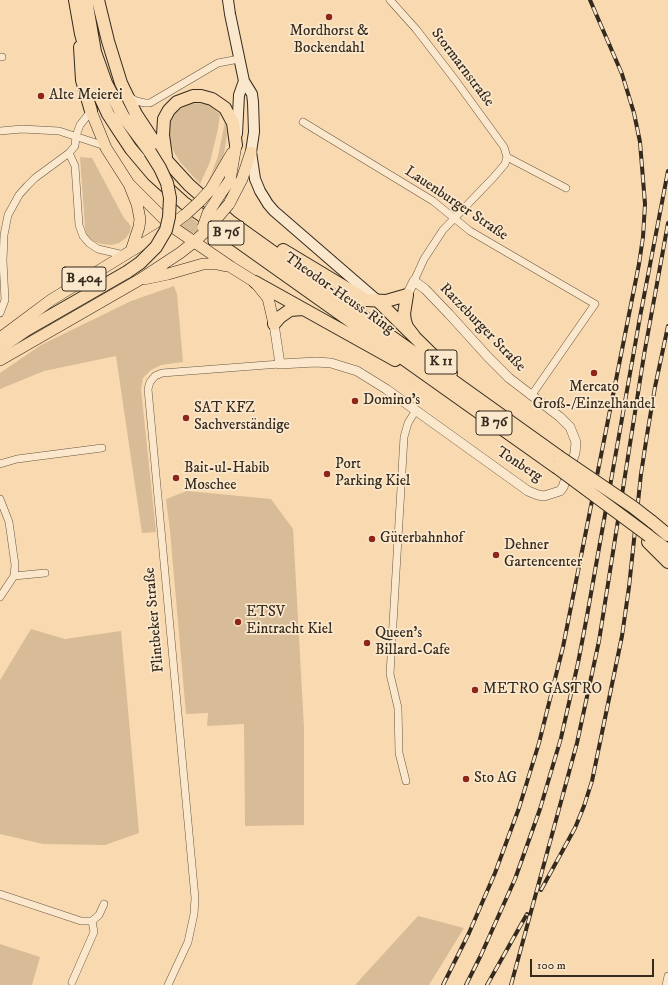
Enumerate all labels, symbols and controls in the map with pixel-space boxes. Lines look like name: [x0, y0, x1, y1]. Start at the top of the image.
marker: Mordhorst & Bockendahl: [324, 12, 334, 22]
place label: Mordhorst & Bockendahl: [290, 23, 368, 58]
street label: Stormarnstraße: [427, 25, 497, 111]
place label: Alte Meierei: [49, 87, 123, 105]
marker: Alte Meierei: [36, 91, 46, 101]
street label: Lauenburger Straße: [401, 163, 511, 245]
road number: B 76: [208, 221, 244, 245]
street label: Theodor-Heuss-Ring: [281, 249, 397, 339]
road number: B 404: [62, 267, 106, 291]
street label: Ratzeburger Straße: [435, 280, 529, 376]
road number: K 11: [425, 350, 457, 374]
marker: Mercato Groß-/Einzelhandel: [589, 368, 599, 378]
place label: Mercato Groß-/Einzelhandel: [533, 379, 655, 414]
place label: Domino's: [363, 392, 420, 410]
marker: Domino's: [350, 396, 360, 406]
place label: SAT KFZ Sachverständige: [194, 400, 290, 435]
road number: B 76: [476, 411, 512, 435]
marker: SAT KFZ Sachverständige: [181, 413, 191, 423]
street label: Tonberg: [493, 444, 545, 486]
place label: Port Parking Kiel: [335, 456, 410, 491]
place label: Bait-ul-Habib Moschee: [184, 460, 269, 495]
marker: Port Parking Kiel: [322, 469, 332, 479]
marker: Bait-ul-Habib Moschee: [171, 473, 181, 483]
place label: Güterbahnhof: [380, 530, 463, 548]
marker: Güterbahnhof: [367, 534, 377, 544]
place label: Dehner Gartencenter: [504, 537, 582, 572]
marker: Dehner Gartencenter: [491, 550, 501, 560]
street label: Flintbeker Straße: [141, 567, 169, 673]
place label: ETSV Eintracht Kiel: [246, 604, 332, 639]
marker: ETSV Eintracht Kiel: [233, 617, 243, 627]
place label: Queen's Billard-Cafe: [375, 625, 450, 660]
marker: Queen's Billard-Cafe: [362, 638, 372, 648]
place label: METRO GASTRO: [483, 681, 602, 699]
marker: METRO GASTRO: [470, 685, 480, 695]
place label: Sto AG: [474, 770, 517, 788]
marker: Sto AG: [461, 774, 471, 784]
scale bar: [532, 951, 656, 977]
text: 100 m: [537, 958, 566, 973]

